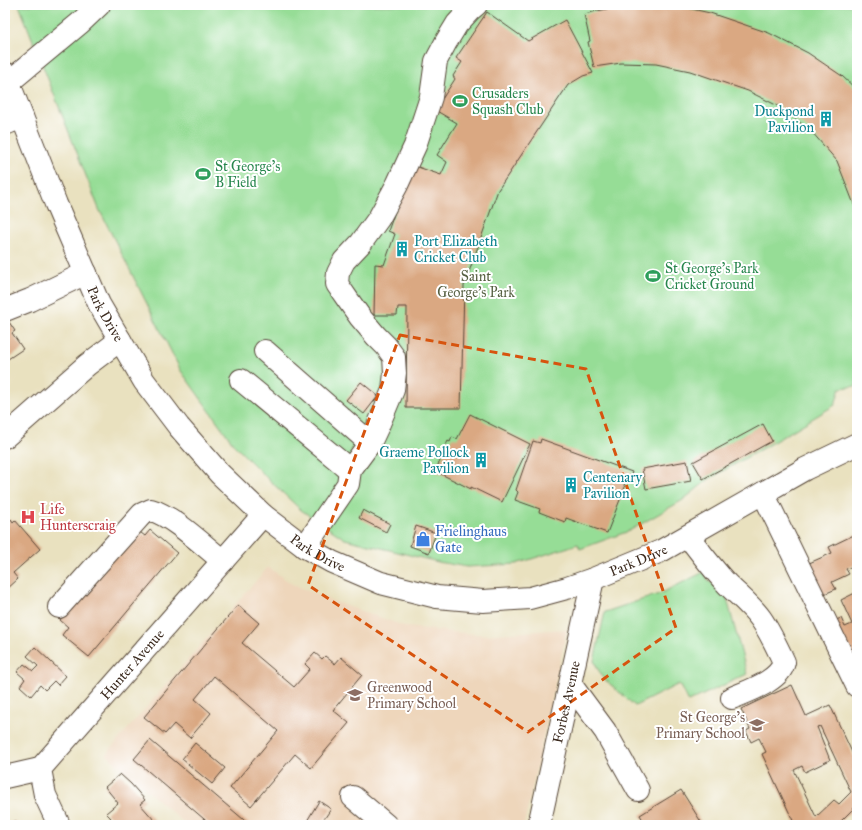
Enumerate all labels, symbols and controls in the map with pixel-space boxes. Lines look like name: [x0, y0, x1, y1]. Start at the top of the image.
place label: Crusaders Squash Club: [472, 85, 544, 119]
sports icon: Crusaders Squash Club: [451, 92, 469, 110]
place label: Duckpond Pavilion: [754, 103, 814, 136]
building icon: Duckpond Pavilion: [817, 110, 835, 128]
place label: St George's B Field: [215, 158, 280, 191]
sports icon: St George's B Field: [194, 165, 212, 183]
place label: Port Elizabeth Cricket Club: [414, 233, 498, 266]
building icon: Port Elizabeth Cricket Club: [393, 240, 411, 258]
place label: St George's Park Cricket Ground: [665, 260, 759, 293]
sports icon: St George's Park Cricket Ground: [644, 267, 662, 285]
park label: Saint George's Park: [437, 268, 515, 301]
street label: Park Drive: [84, 283, 128, 345]
place label: Graeme Pollock Pavilion: [379, 444, 469, 477]
building icon: Graeme Pollock Pavilion: [472, 451, 490, 469]
place label: Centenary Pavilion: [583, 469, 642, 502]
building icon: Centenary Pavilion: [562, 476, 580, 494]
place label: Life Hunterscraig: [40, 501, 116, 534]
hospital icon: Life Hunterscraig: [19, 508, 37, 526]
place label: Frielinghaus Gate: [435, 523, 507, 556]
street label: Park Drive: [287, 530, 348, 575]
shop icon: Frielinghaus Gate: [414, 530, 432, 548]
street label: Park Drive: [607, 541, 670, 580]
street label: Hunter Avenue: [97, 625, 168, 703]
street label: Forbes Avenue: [549, 659, 583, 745]
place label: Greenwood Primary School: [367, 679, 456, 712]
school or university icon: Greenwood Primary School: [346, 686, 364, 704]
place label: St George's Primary School: [656, 709, 745, 742]
school or university icon: St George's Primary School: [748, 716, 766, 734]

